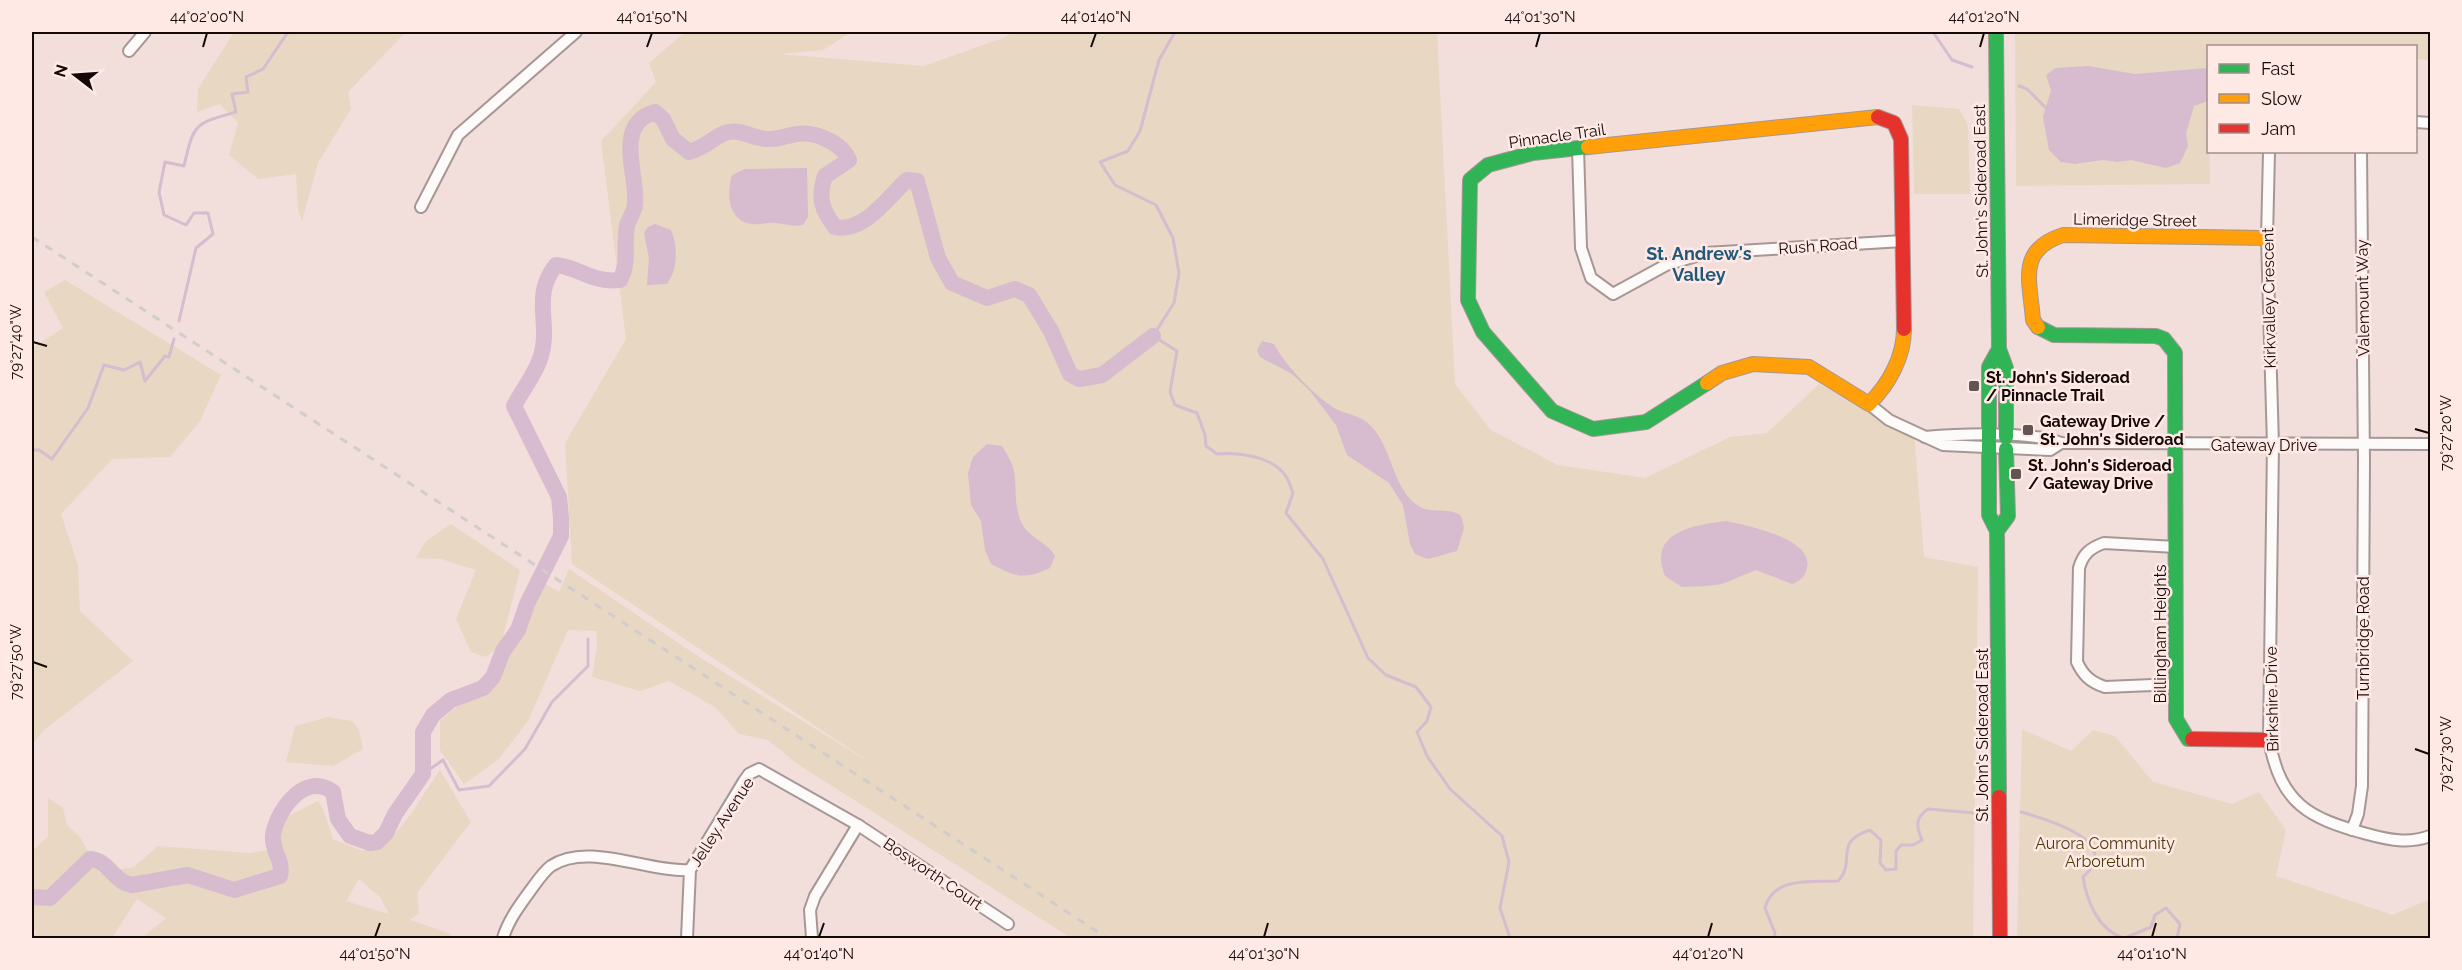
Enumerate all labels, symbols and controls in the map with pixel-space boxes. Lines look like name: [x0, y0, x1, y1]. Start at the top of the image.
text: 44°02'00"N: [170, 8, 244, 26]
text: 44°01'50"N: [616, 8, 688, 26]
text: 44°01'40"N: [1061, 8, 1131, 26]
text: 44°01'30"N: [1504, 8, 1576, 26]
text: 44°01'20"N: [1948, 8, 2020, 26]
north arrow: [45, 45, 105, 105]
legend: [2207, 45, 2417, 153]
text: Fast: [2261, 58, 2295, 79]
text: N: [50, 62, 72, 79]
text: Slow: [2261, 88, 2302, 109]
street label: St. John's Sideroad East: [1970, 103, 1992, 278]
text: Jam: [2261, 118, 2296, 139]
street label: Pinnacle Trail: [1507, 120, 1607, 152]
street label: Limeridge Street: [2073, 209, 2198, 231]
street label: Kirkvalley Crescent: [2258, 227, 2280, 369]
street label: Rush Road: [1778, 234, 1858, 258]
street label: Valemount Way: [2352, 239, 2374, 357]
district label: St. Andrew's Valley: [1646, 243, 1752, 285]
text: 79°27'40"W: [7, 304, 25, 380]
place label: St. John's Sideroad / Pinnacle Trail: [1986, 368, 2130, 405]
marker: St. John's Sideroad / Pinnacle Trail: [1967, 379, 1981, 393]
text: 79°27'20"W: [2437, 395, 2455, 471]
place label: Gateway Drive / St. John's Sideroad: [2040, 412, 2184, 449]
marker: Gateway Drive / St. John's Sideroad: [2021, 423, 2035, 437]
street label: Gateway Drive: [2211, 436, 2317, 455]
place label: St. John's Sideroad / Gateway Drive: [2028, 456, 2172, 493]
marker: St. John's Sideroad / Gateway Drive: [2009, 467, 2023, 481]
street label: Billingham Heights: [2151, 564, 2170, 704]
street label: Turnbridge Road: [2354, 576, 2373, 700]
text: 79°27'50"W: [7, 624, 25, 700]
street label: Birkshire Drive: [2262, 646, 2282, 752]
street label: St. John's Sideroad East: [1973, 648, 1992, 822]
text: 79°27'30"W: [2437, 716, 2455, 792]
street label: Jelley Avenue: [686, 774, 758, 870]
street label: Bosworth Court: [880, 834, 987, 914]
park label: Aurora Community Arboretum: [2035, 834, 2175, 871]
text: 44°01'50"N: [339, 945, 411, 963]
text: 44°01'40"N: [784, 945, 854, 963]
text: 44°01'30"N: [1228, 945, 1300, 963]
text: 44°01'20"N: [1672, 945, 1744, 963]
text: 44°01'10"N: [2117, 945, 2187, 963]

